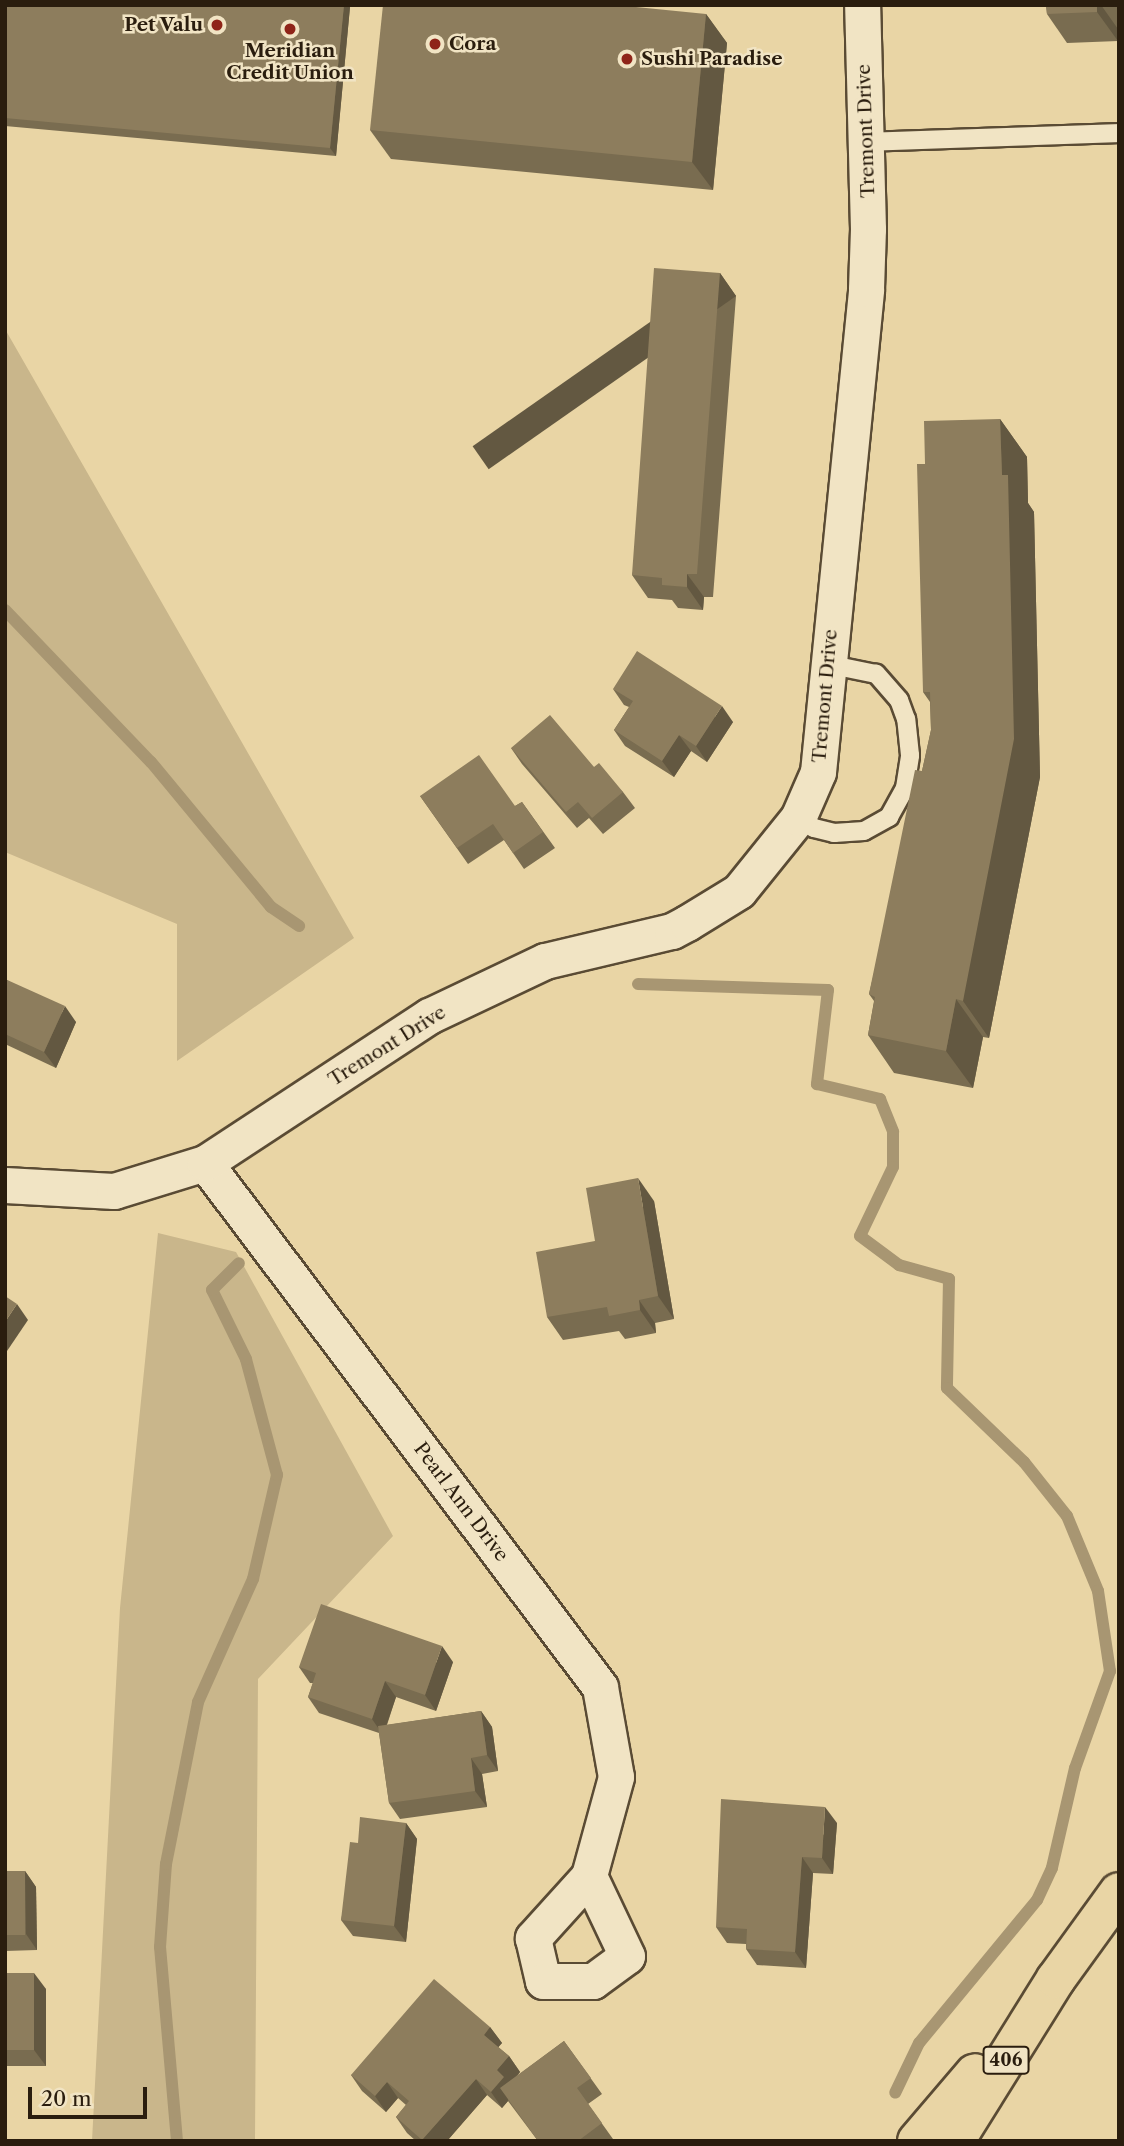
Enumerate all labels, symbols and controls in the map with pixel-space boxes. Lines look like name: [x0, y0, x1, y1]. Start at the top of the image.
place label: Pet Valu: [123, 14, 203, 36]
marker: Pet Valu: [209, 17, 225, 33]
marker: Meridian Credit Union: [282, 21, 298, 37]
place label: Cora: [449, 33, 496, 55]
marker: Cora: [427, 36, 443, 52]
place label: Meridian Credit Union: [226, 40, 354, 84]
place label: Sushi Paradise: [641, 48, 782, 70]
marker: Sushi Paradise: [619, 51, 635, 67]
street label: Tremont Drive: [852, 64, 880, 198]
street label: Tremont Drive: [808, 628, 842, 764]
street label: Tremont Drive: [324, 1001, 450, 1091]
street label: Pearl Ann Drive: [409, 1438, 513, 1566]
road number: 406: [982, 2046, 1030, 2074]
scale bar: [32, 2072, 150, 2116]
text: 20 m: [41, 2086, 92, 2111]

